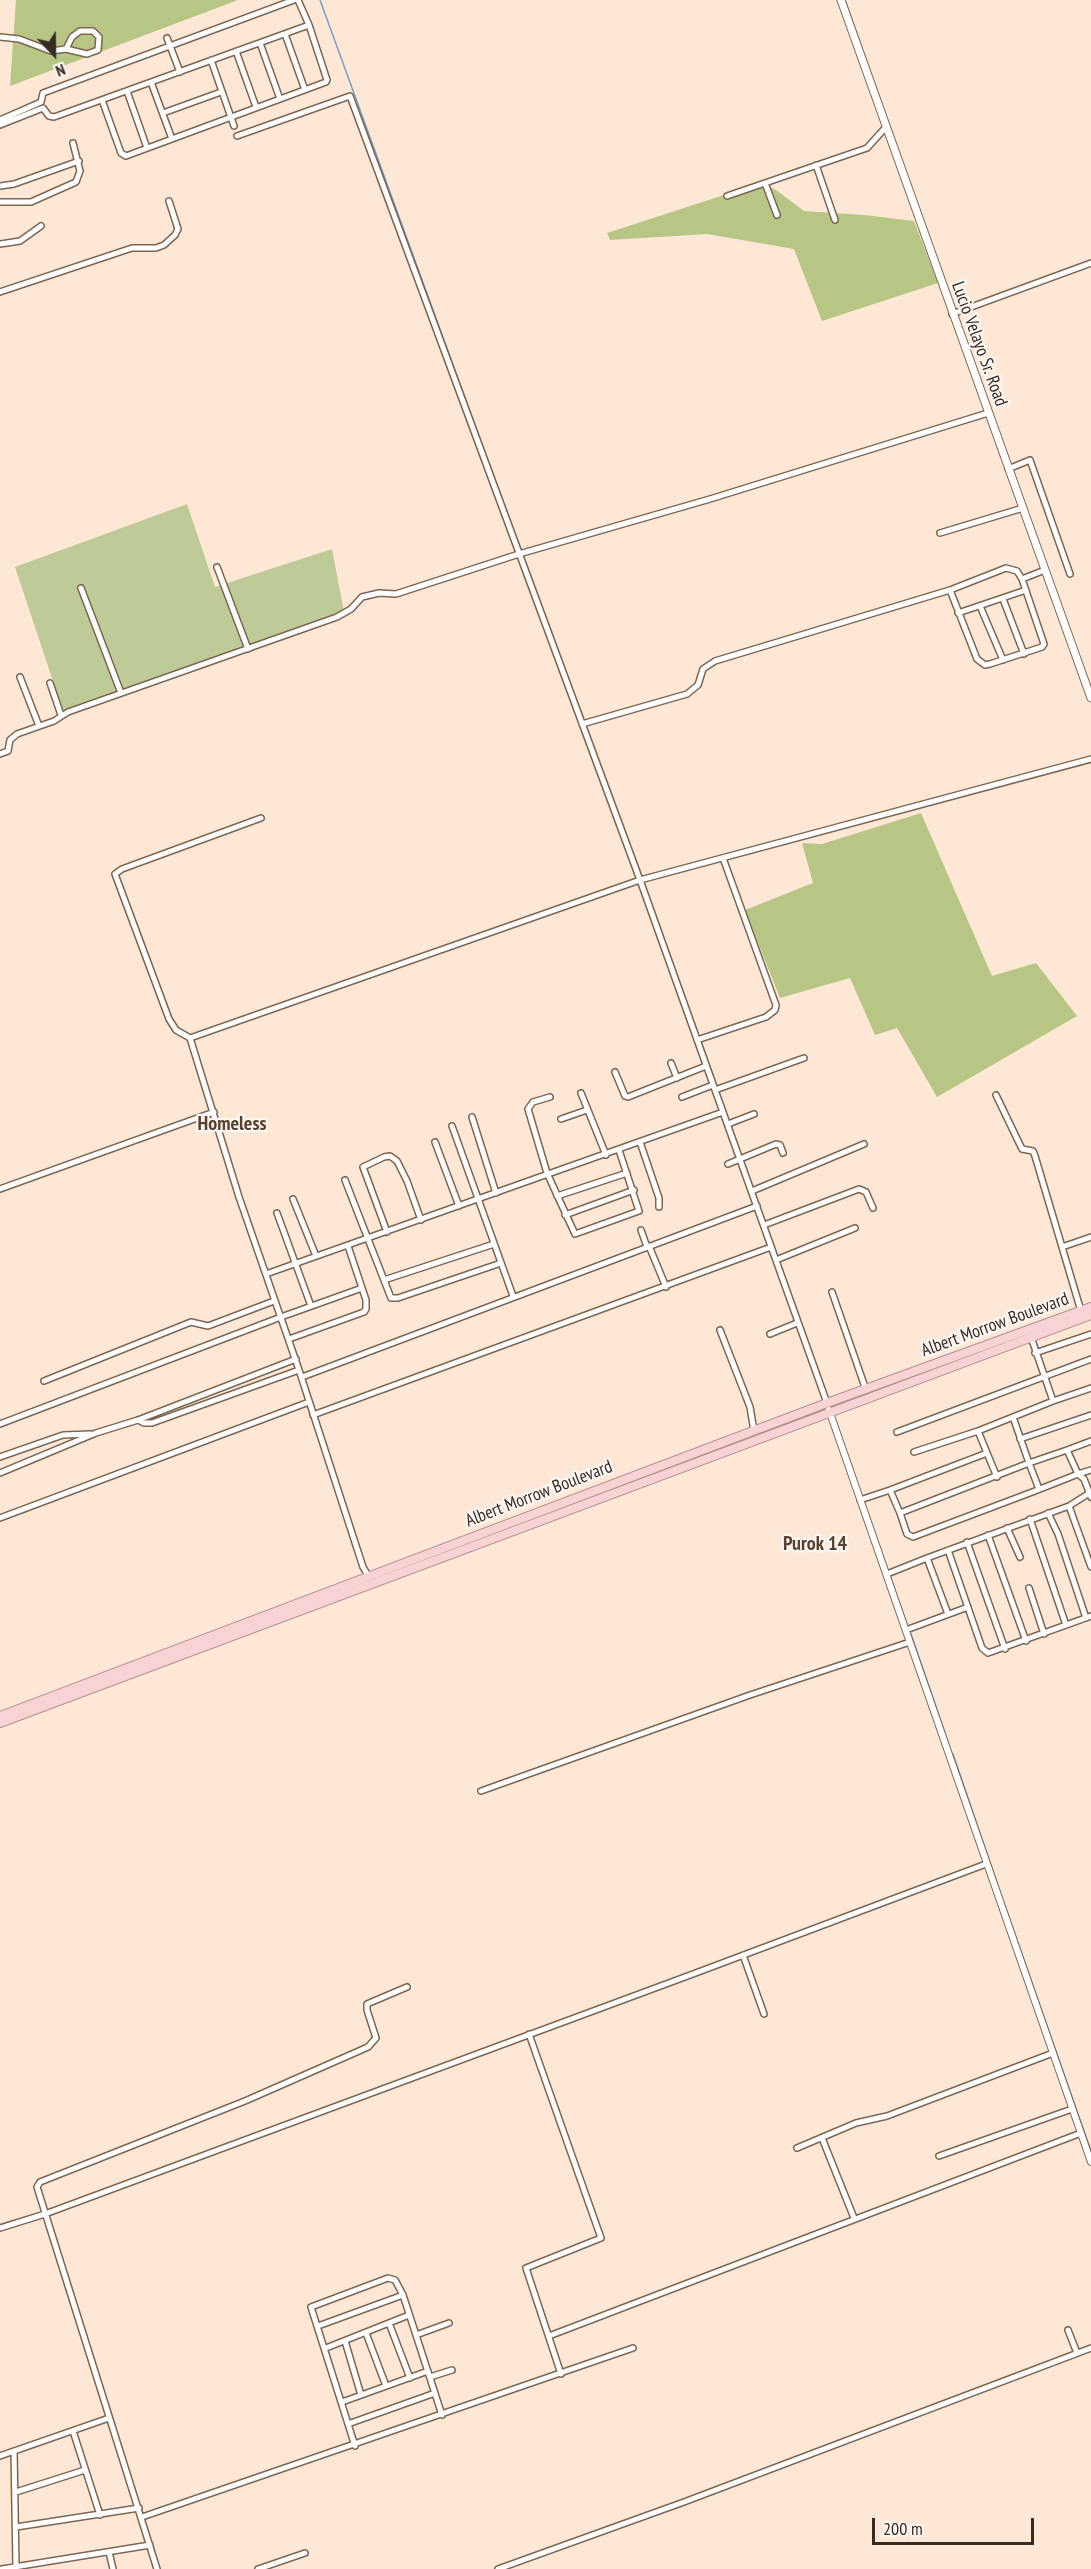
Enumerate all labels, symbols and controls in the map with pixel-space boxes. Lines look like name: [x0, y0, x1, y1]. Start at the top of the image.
north arrow: [24, 24, 84, 84]
text: N: [53, 60, 69, 82]
street label: Lucio Velayo Sr. Road: [946, 279, 1012, 409]
district label: Homeless: [198, 1112, 266, 1136]
street label: Albert Morrow Boulevard: [918, 1288, 1072, 1362]
street label: Albert Morrow Boulevard: [463, 1456, 615, 1532]
district label: Purok 14: [783, 1532, 847, 1556]
scale bar: [875, 2506, 1037, 2544]
text: 200 m: [883, 2517, 923, 2540]

